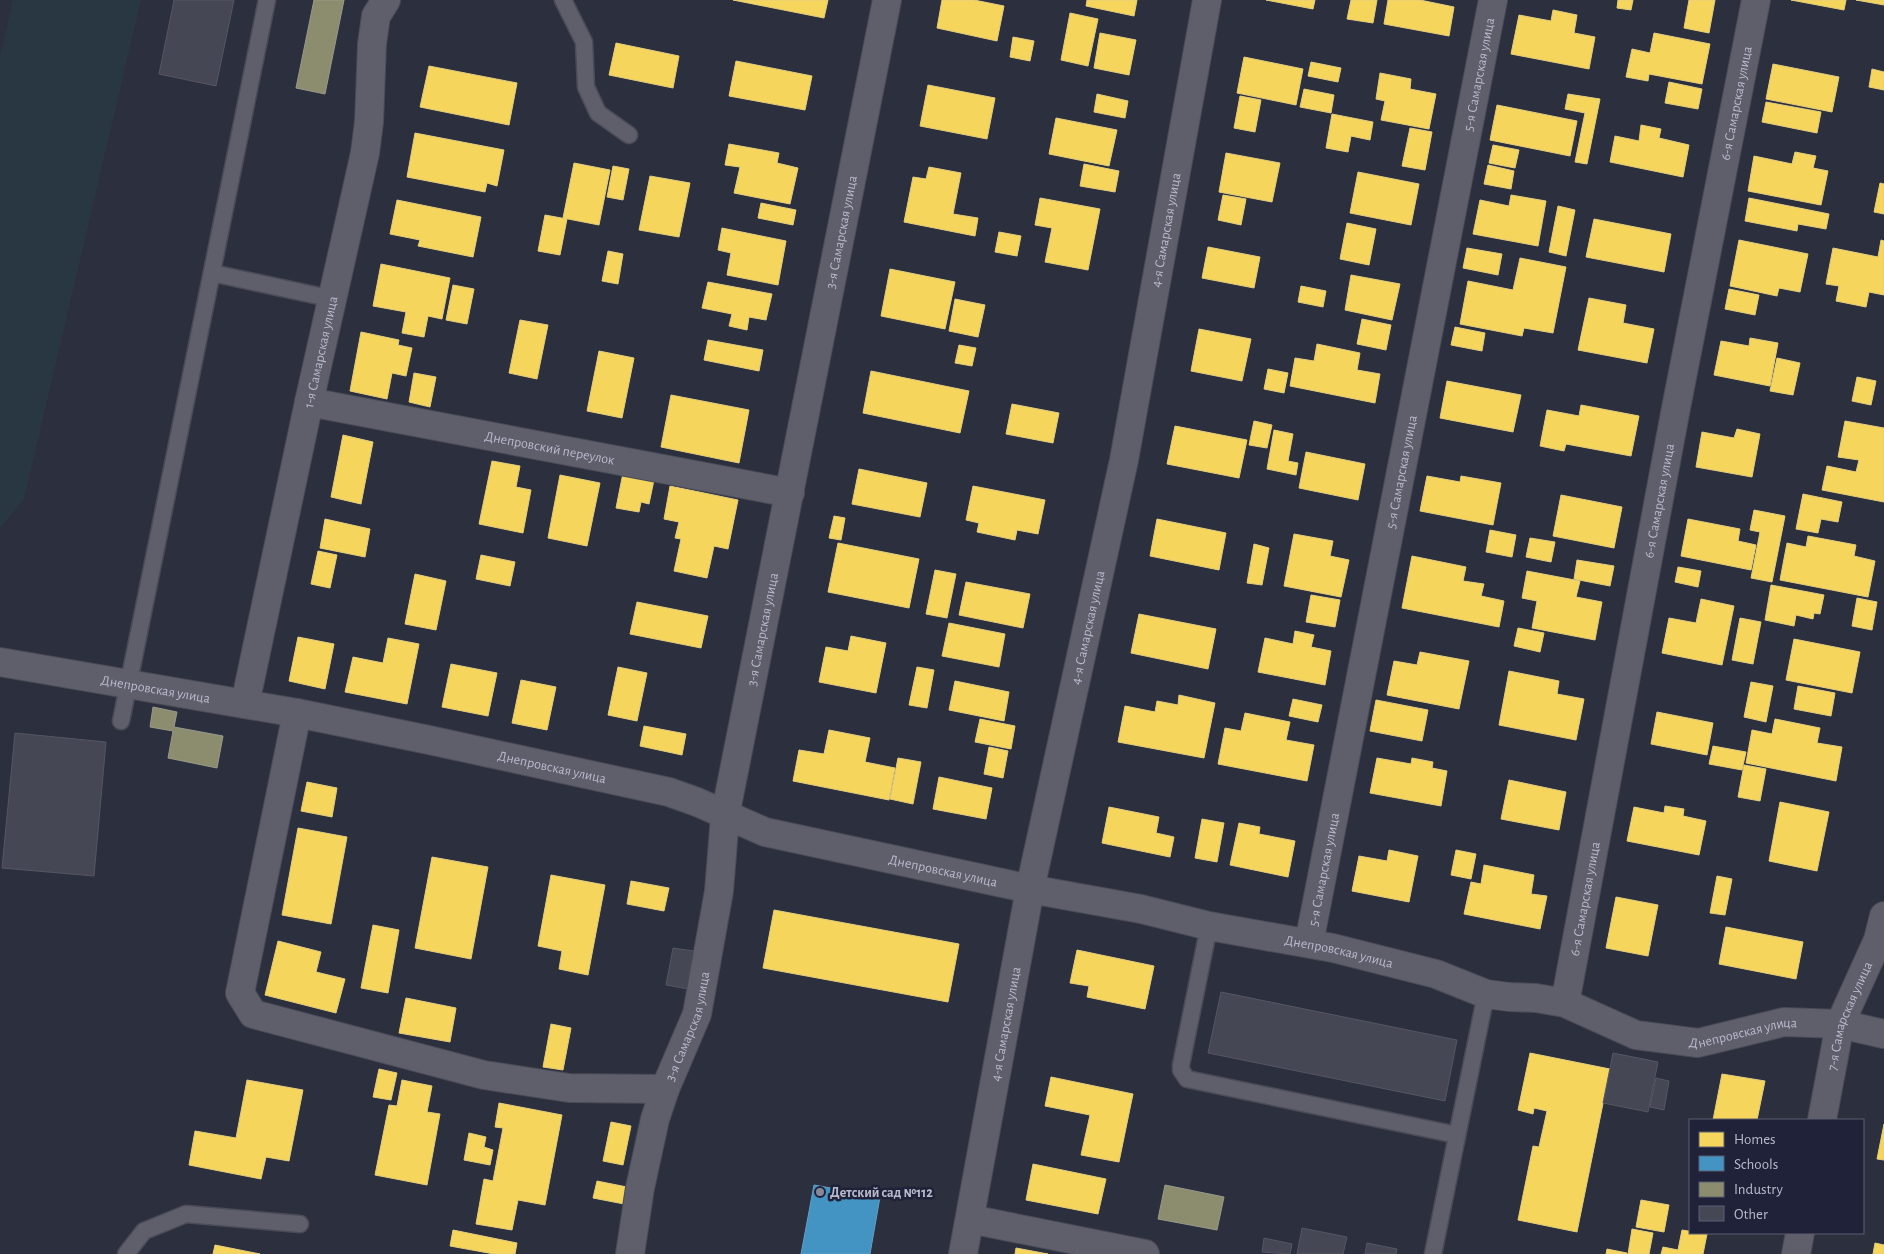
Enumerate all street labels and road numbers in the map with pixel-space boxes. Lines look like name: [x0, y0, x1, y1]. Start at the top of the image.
street label: 5-я Самарская улица: [1462, 16, 1497, 133]
street label: 6-я Самарская улица: [1719, 44, 1755, 162]
street label: 4-я Самарская улица: [1149, 171, 1184, 289]
street label: 3-я Самарская улица: [824, 174, 860, 290]
street label: 1-я Самарская улица: [302, 294, 341, 409]
street label: 5-я Самарская улица: [1384, 414, 1420, 530]
street label: Днепровский переулок: [483, 429, 616, 468]
street label: 6-я Самарская улица: [1642, 442, 1677, 559]
street label: 4-я Самарская улица: [1069, 569, 1108, 686]
street label: 3-я Самарская улица: [745, 571, 781, 687]
street label: Днепровская улица: [100, 673, 212, 706]
street label: Днепровская улица: [496, 749, 608, 786]
street label: 5-я Самарская улица: [1306, 811, 1342, 928]
street label: 6-я Самарская улица: [1568, 840, 1603, 957]
street label: Днепровская улица: [887, 853, 999, 890]
street label: Днепровская улица: [1283, 934, 1395, 971]
street label: 7-я Самарская улица: [1825, 959, 1876, 1072]
street label: 4-я Самарская улица: [989, 965, 1024, 1082]
street label: 3-я Самарская улица: [663, 970, 713, 1084]
street label: Днепровская улица: [1688, 1016, 1798, 1051]

